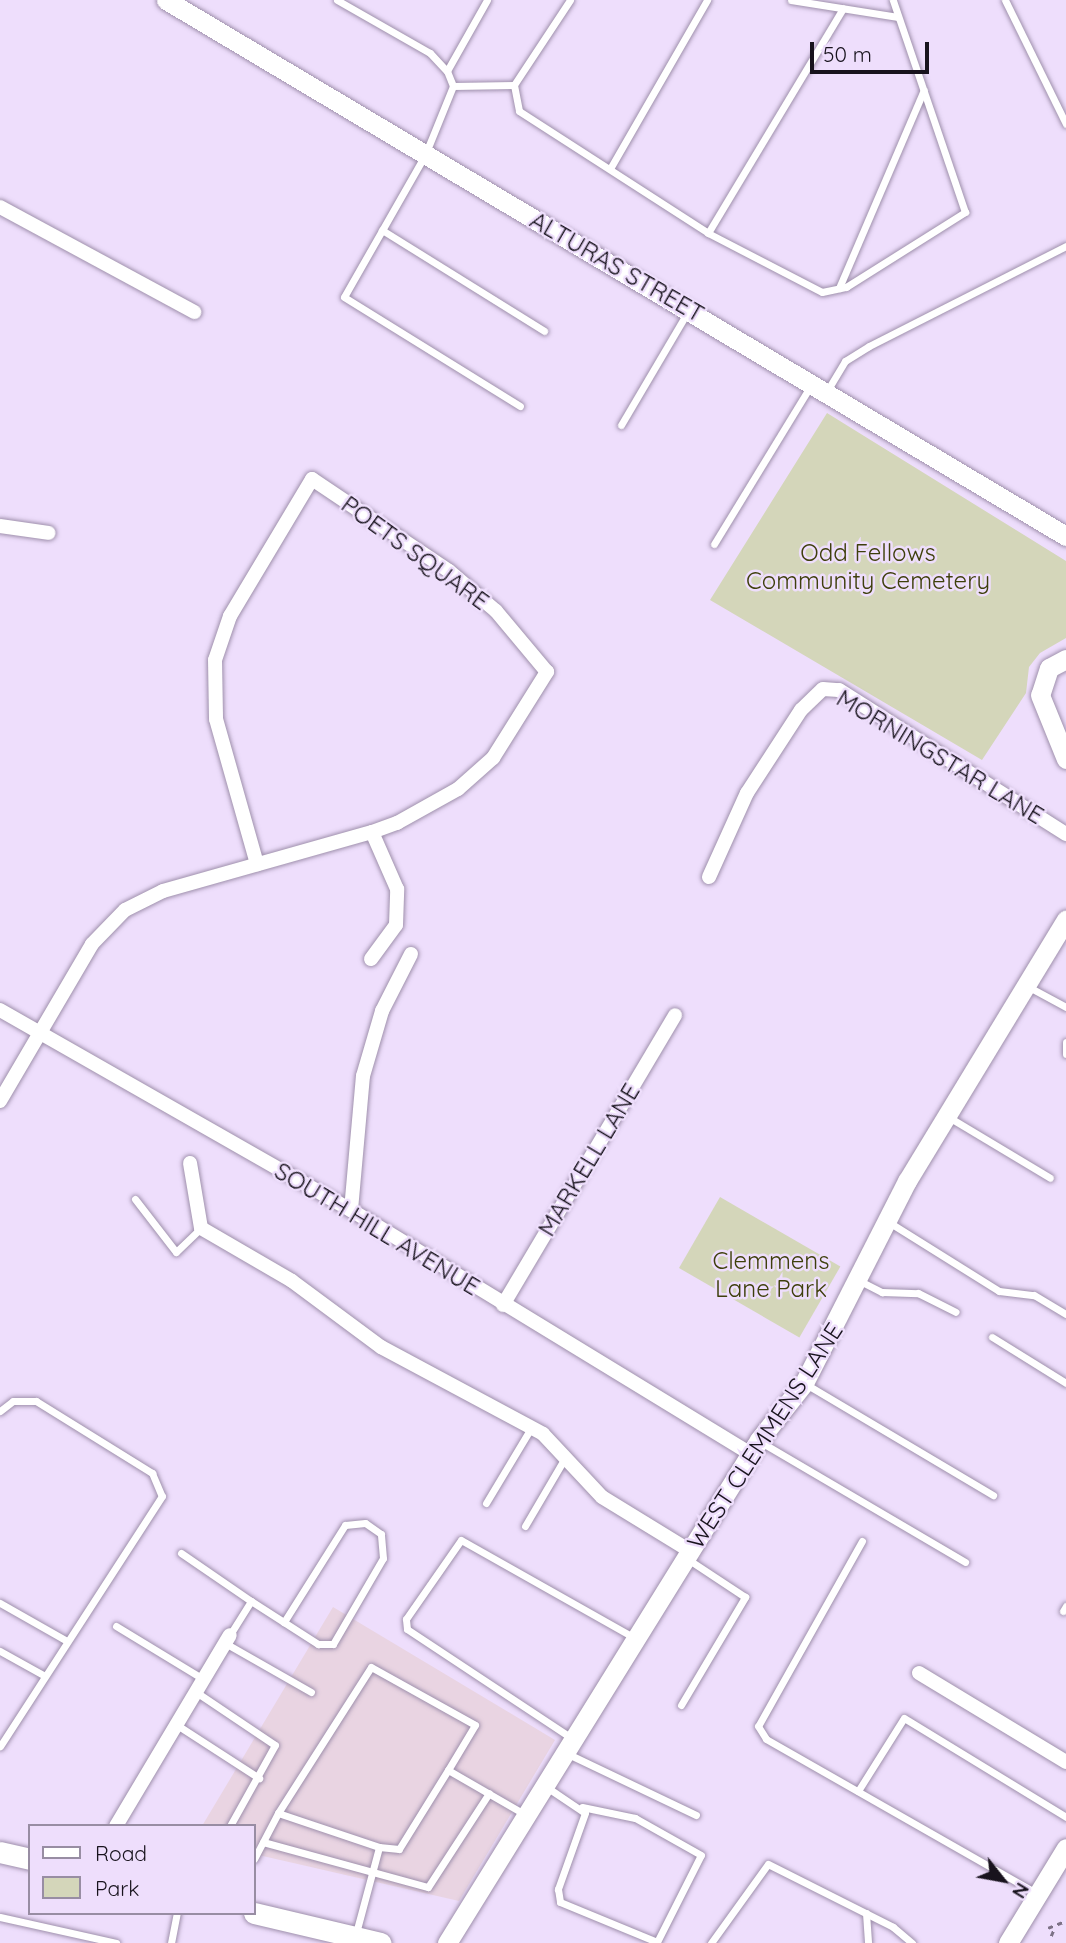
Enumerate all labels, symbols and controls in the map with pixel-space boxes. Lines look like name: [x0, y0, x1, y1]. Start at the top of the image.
scale bar: [814, 28, 933, 72]
text: 50 m: [823, 41, 872, 67]
street label: ALTURAS STREET: [525, 206, 709, 328]
street label: POETS SQUARE: [336, 490, 494, 616]
park label: Odd Fellows Community Cemetery: [746, 539, 990, 595]
street label: MORNINGSTAR LANE: [831, 684, 1049, 830]
street label: MARKELL LANE: [532, 1079, 646, 1241]
street label: SOUTH HILL AVENUE: [269, 1156, 485, 1302]
park label: Clemmens Lane Park: [713, 1247, 829, 1303]
street label: WEST CLEMMENS LANE: [681, 1318, 849, 1554]
legend: [28, 1824, 256, 1915]
text: Road: [95, 1840, 147, 1866]
north arrow: [968, 1845, 1038, 1915]
text: Park: [95, 1875, 139, 1901]
text: N: [1007, 1879, 1035, 1903]

